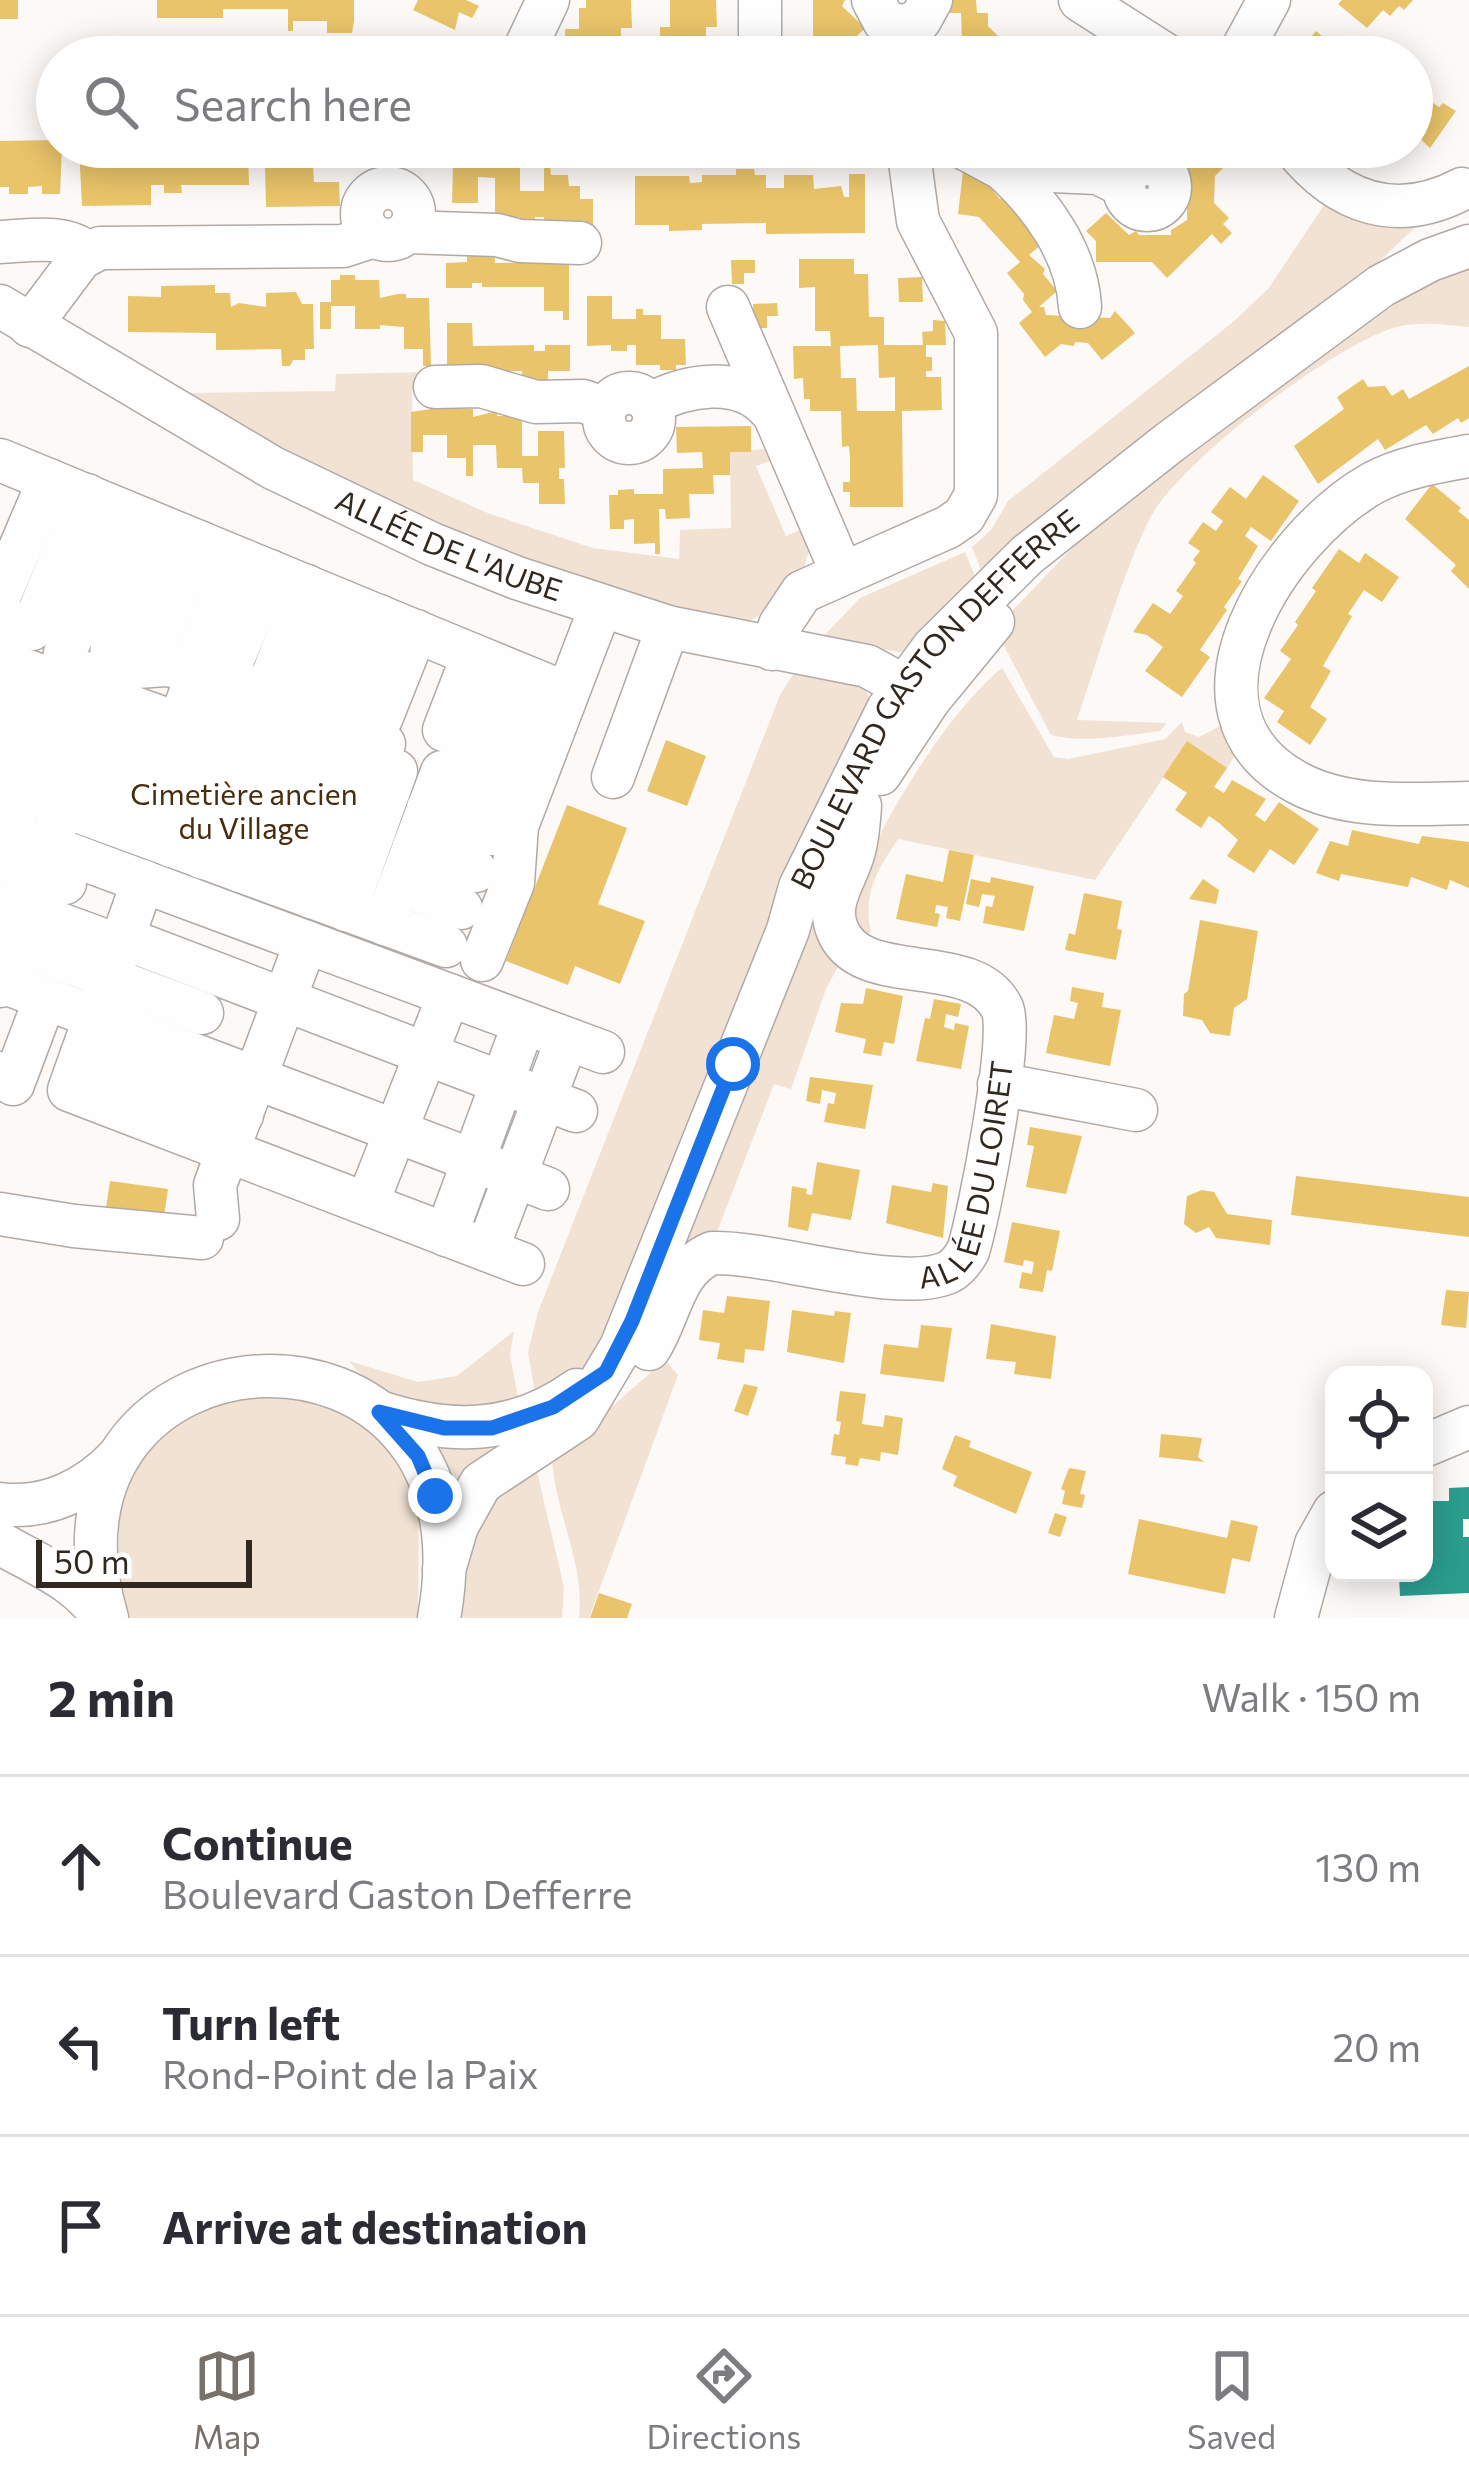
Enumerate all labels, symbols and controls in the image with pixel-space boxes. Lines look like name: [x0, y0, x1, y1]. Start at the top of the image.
search box: [36, 36, 1433, 168]
icon: search: [78, 69, 144, 135]
text: Search here: [174, 75, 412, 130]
street label: ALLÉE DE L'AUBE: [330, 480, 567, 607]
street label: BOULEVARD GASTON DEFFERRE: [781, 500, 1086, 895]
park label: Cimetière ancien du Village: [130, 774, 358, 845]
route start: [706, 1037, 760, 1091]
street label: ALLÉE DU LOIRET: [916, 1059, 1019, 1295]
map controls: [1325, 1366, 1433, 1582]
button: locate: [1325, 1366, 1433, 1474]
route end: [408, 1469, 462, 1523]
button: layers: [1325, 1474, 1433, 1582]
scale bar: [36, 1534, 252, 1587]
text: 50 m: [54, 1540, 130, 1581]
text: 2 min: [48, 1665, 175, 1728]
text: Walk · 150 m: [1202, 1672, 1421, 1720]
text: Continue: [162, 1814, 353, 1869]
icon: ahead: [48, 1833, 114, 1899]
text: 130 m: [1315, 1842, 1421, 1890]
text: Boulevard Gaston Defferre: [162, 1869, 632, 1917]
text: Turn left: [162, 1994, 340, 2049]
icon: left: [48, 2013, 114, 2079]
text: 20 m: [1333, 2022, 1421, 2070]
text: Rond-Point de la Paix: [162, 2049, 538, 2097]
icon: arrive: [48, 2193, 114, 2259]
text: Arrive at destination: [162, 2198, 588, 2253]
tab: Map: [193, 2343, 261, 2456]
tab: Directions: [647, 2343, 801, 2456]
tab: Saved: [1187, 2343, 1276, 2456]

